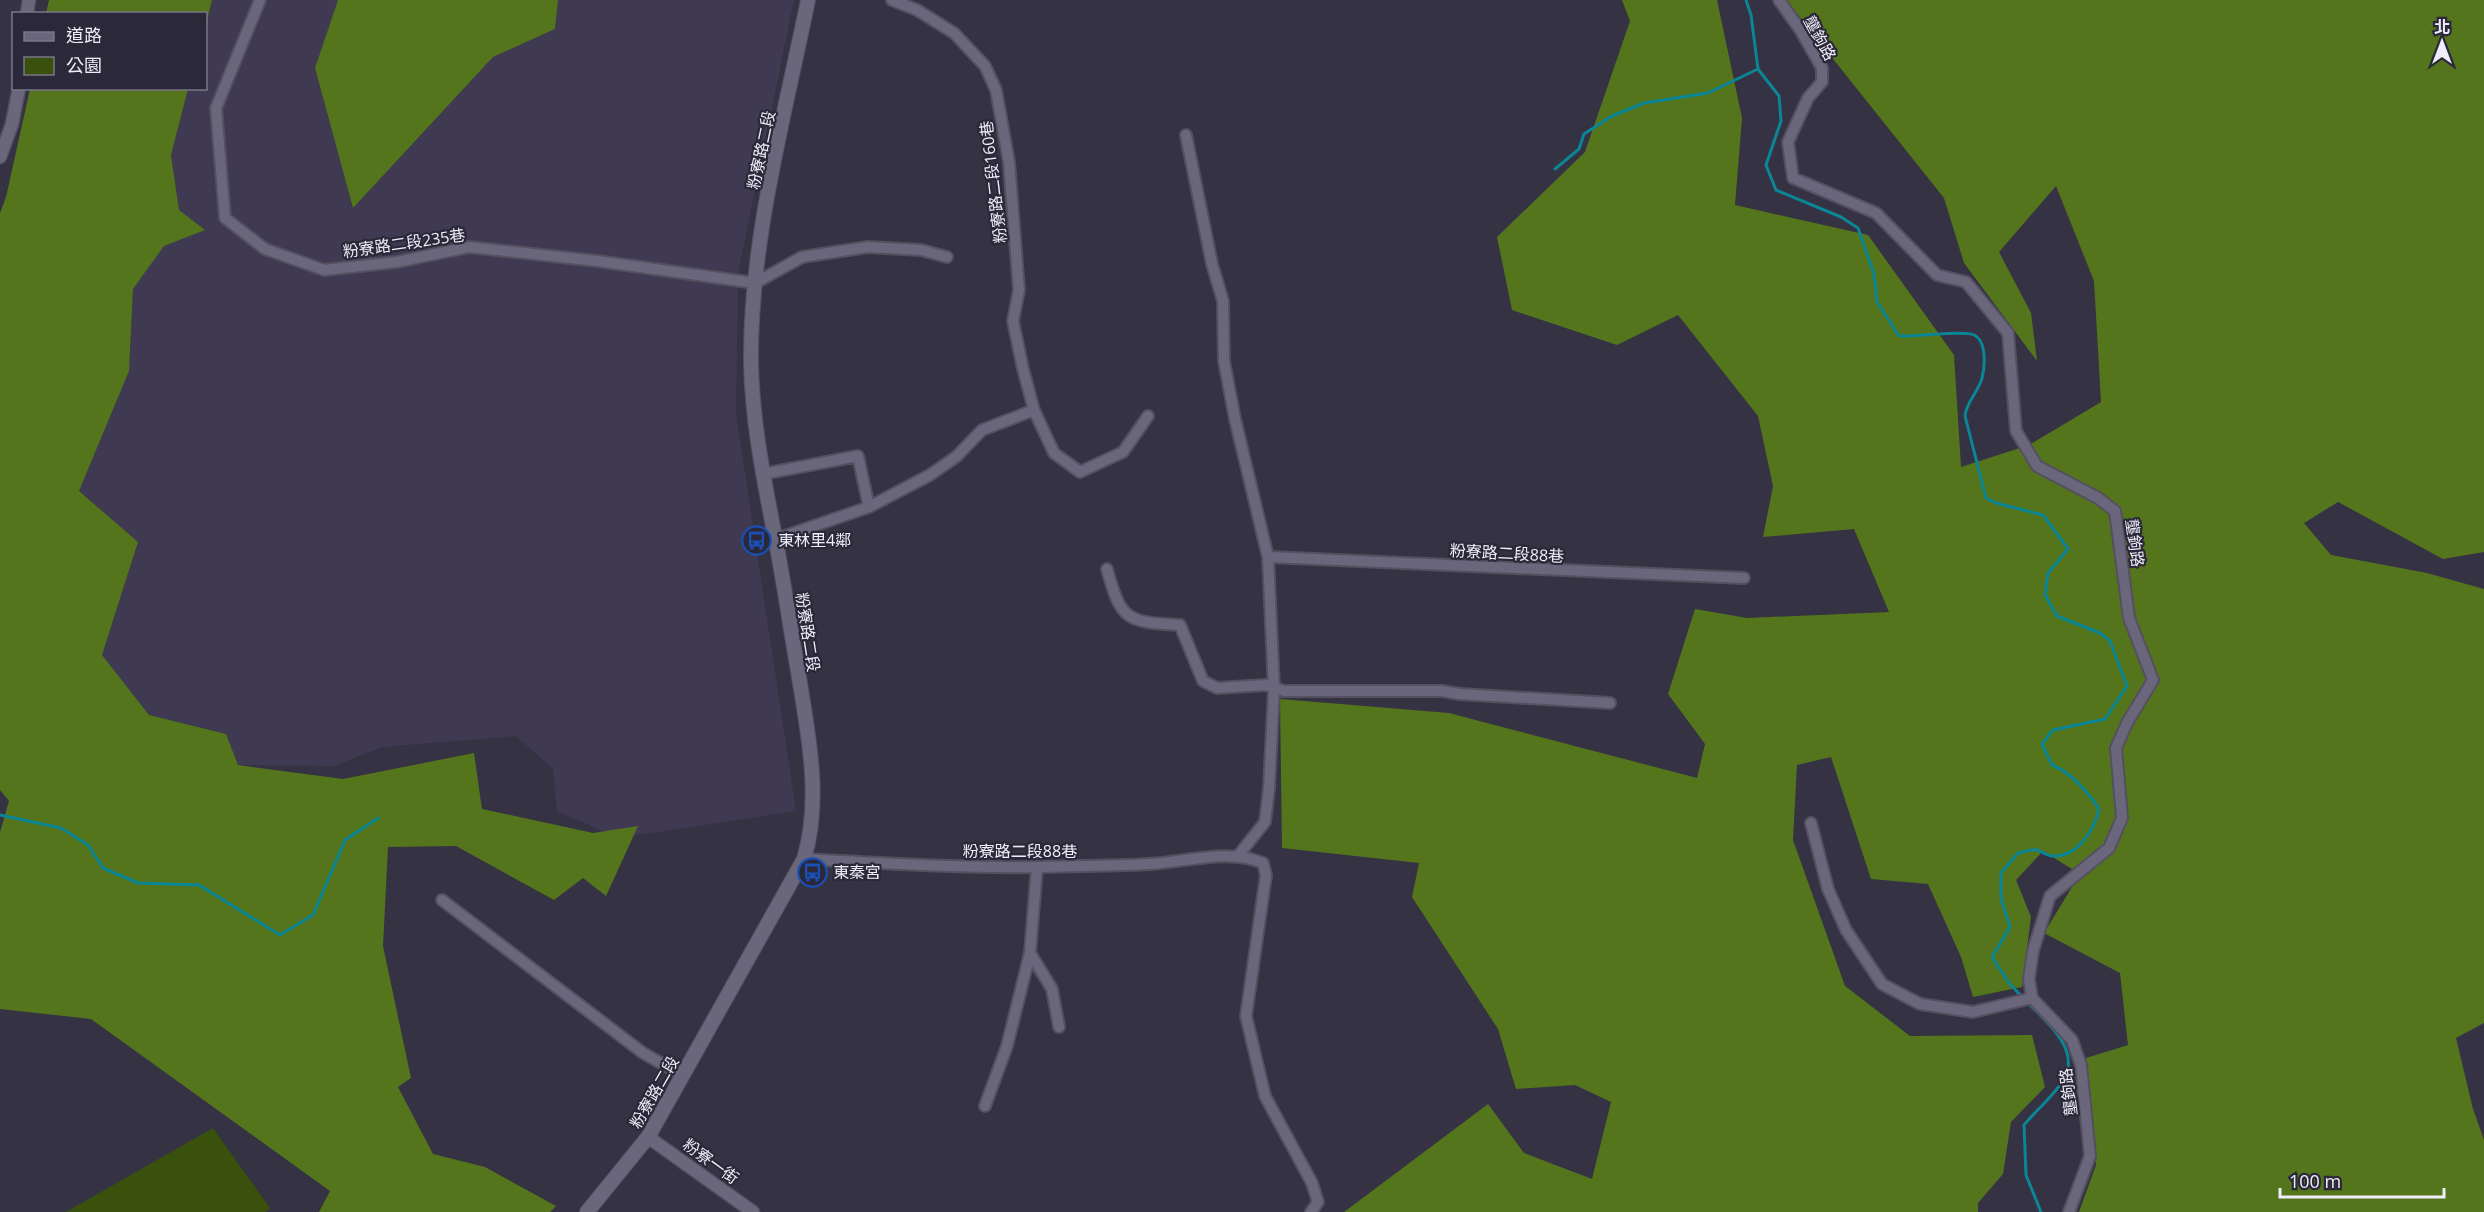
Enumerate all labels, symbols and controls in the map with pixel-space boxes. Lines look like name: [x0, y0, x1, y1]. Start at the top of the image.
legend: [12, 12, 207, 90]
street label: 壟鉤路: [1799, 12, 1841, 64]
north arrow: [2412, 12, 2472, 72]
text: 北: [2434, 16, 2450, 38]
text: 道路: [66, 23, 102, 47]
text: 公園: [66, 53, 102, 77]
street label: 粉寮路二段: [742, 109, 780, 191]
street label: 粉寮路二段160巷: [975, 119, 1011, 245]
street label: 粉寮路二段235巷: [341, 224, 467, 262]
street label: 壟鉤路: [2121, 518, 2149, 568]
bus stop icon: 東林里4鄰: [741, 524, 773, 556]
place label: 東林里4鄰: [778, 529, 851, 551]
street label: 粉寮路二段88巷: [1449, 539, 1565, 567]
street label: 粉寮路二段: [791, 591, 825, 673]
street label: 粉寮路二段88巷: [963, 840, 1077, 862]
bus stop icon: 東秦宮: [796, 856, 828, 888]
place label: 東秦宮: [833, 861, 881, 883]
street label: 粉寮路二段: [624, 1052, 684, 1132]
street label: 壟鉤路: [2054, 1067, 2082, 1117]
street label: 粉寮一街: [679, 1133, 743, 1189]
scale bar: [2280, 1161, 2444, 1199]
text: 100 m: [2289, 1169, 2341, 1193]

